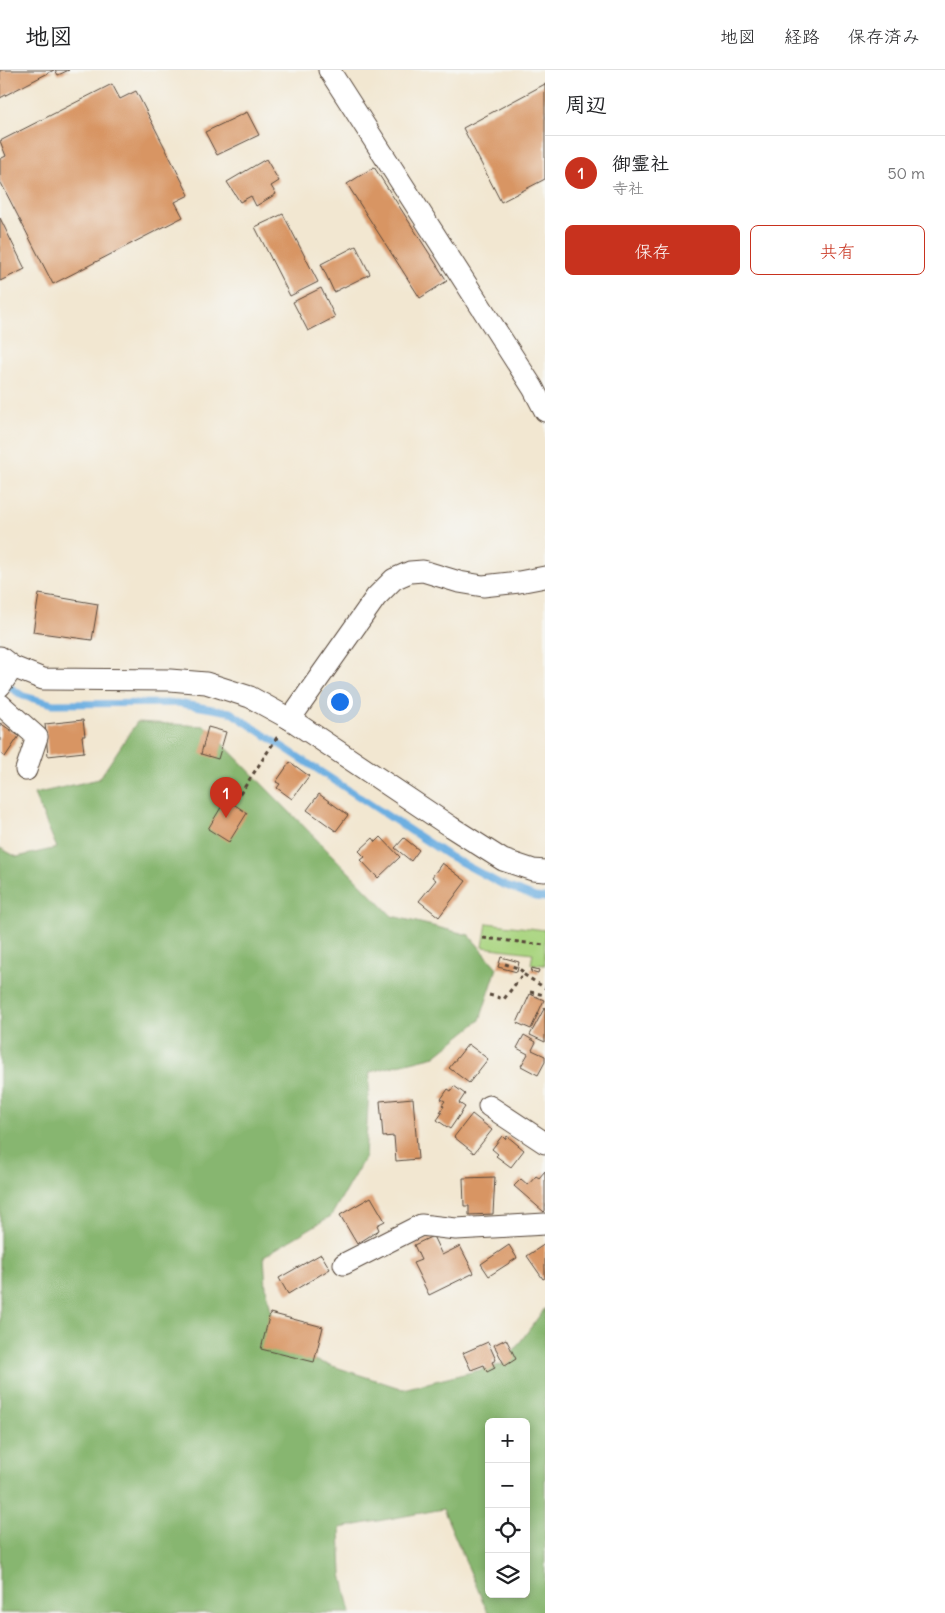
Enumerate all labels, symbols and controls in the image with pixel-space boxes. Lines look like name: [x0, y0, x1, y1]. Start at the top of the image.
text: 地図: [25, 21, 73, 51]
text: 地図: [720, 25, 756, 48]
text: 経路: [784, 25, 820, 48]
text: 保存済み: [848, 25, 920, 48]
text: 周辺: [565, 91, 607, 118]
text: 御霊社: [612, 151, 669, 175]
text: 1: [578, 163, 584, 183]
text: 50 m: [887, 163, 925, 183]
text: 寺社: [612, 178, 644, 198]
button: 保存: [565, 225, 740, 275]
button: 共有: [750, 225, 925, 275]
your location: [327, 689, 353, 715]
pin: 1: [210, 777, 242, 818]
map controls: [485, 1418, 530, 1598]
button: +: [485, 1418, 530, 1463]
button: −: [485, 1463, 530, 1508]
button: locate: [485, 1508, 530, 1553]
button: layers: [485, 1553, 530, 1598]

